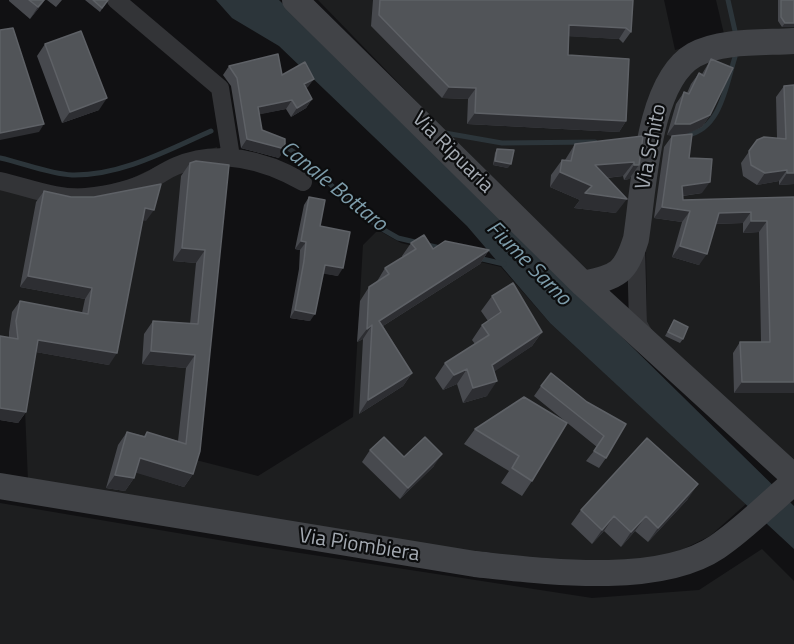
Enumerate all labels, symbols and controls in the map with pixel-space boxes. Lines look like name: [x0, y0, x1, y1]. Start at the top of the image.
street label: Via Schito: [631, 102, 673, 192]
street label: Via Ripuaria: [406, 107, 498, 199]
water label: Canale Bottaro: [274, 136, 392, 238]
water label: Fiume Sarno: [480, 216, 576, 312]
street label: Via Piombiera: [297, 524, 421, 568]

